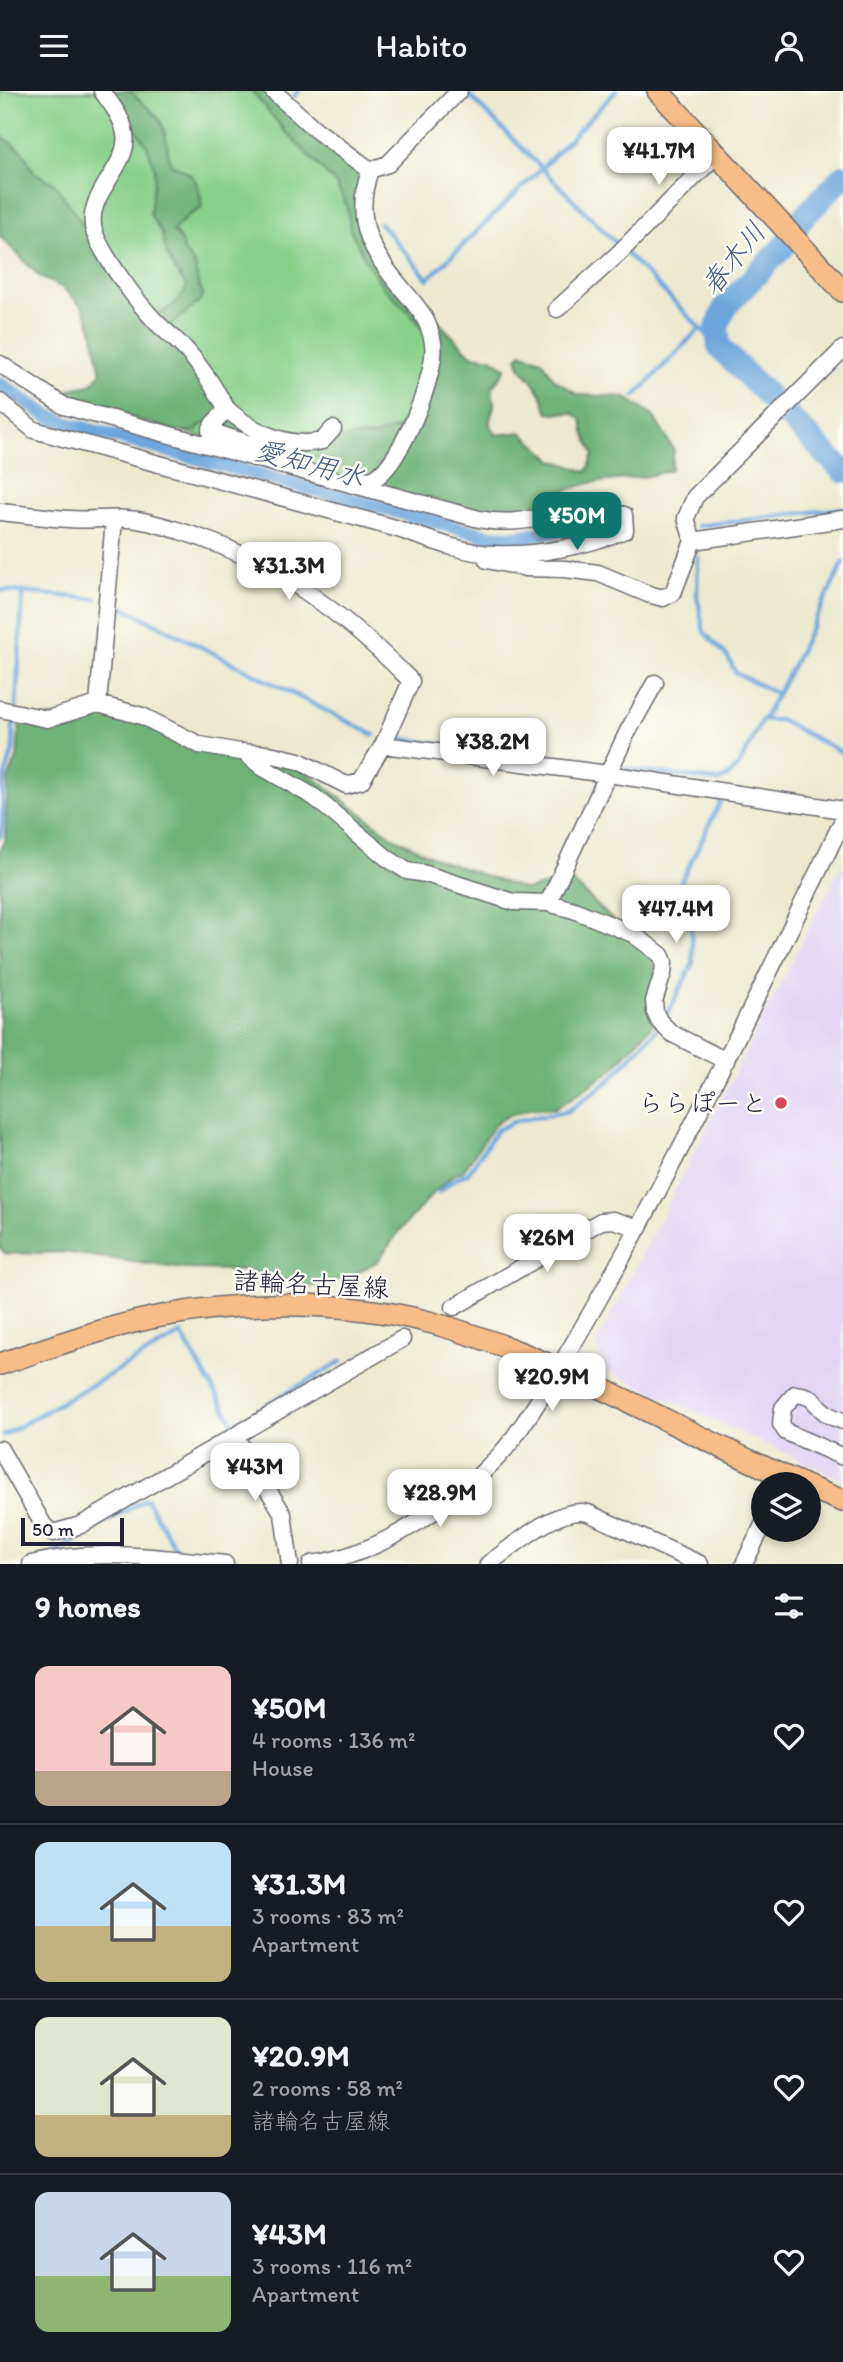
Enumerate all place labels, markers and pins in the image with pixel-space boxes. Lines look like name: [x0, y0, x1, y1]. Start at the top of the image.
pin: ¥41.7M: [602, 127, 716, 187]
pin: ¥50M: [536, 493, 618, 552]
pin: ¥31.3M: [232, 543, 346, 602]
pin: ¥38.2M: [436, 719, 550, 778]
pin: ¥47.4M: [619, 885, 733, 945]
place label: ららぽーと: [638, 1087, 767, 1119]
marker: ららぽーと: [773, 1095, 789, 1111]
pin: ¥26M: [506, 1215, 588, 1274]
pin: ¥20.9M: [495, 1353, 609, 1413]
pin: ¥43M: [214, 1443, 296, 1503]
pin: ¥28.9M: [383, 1469, 497, 1529]

